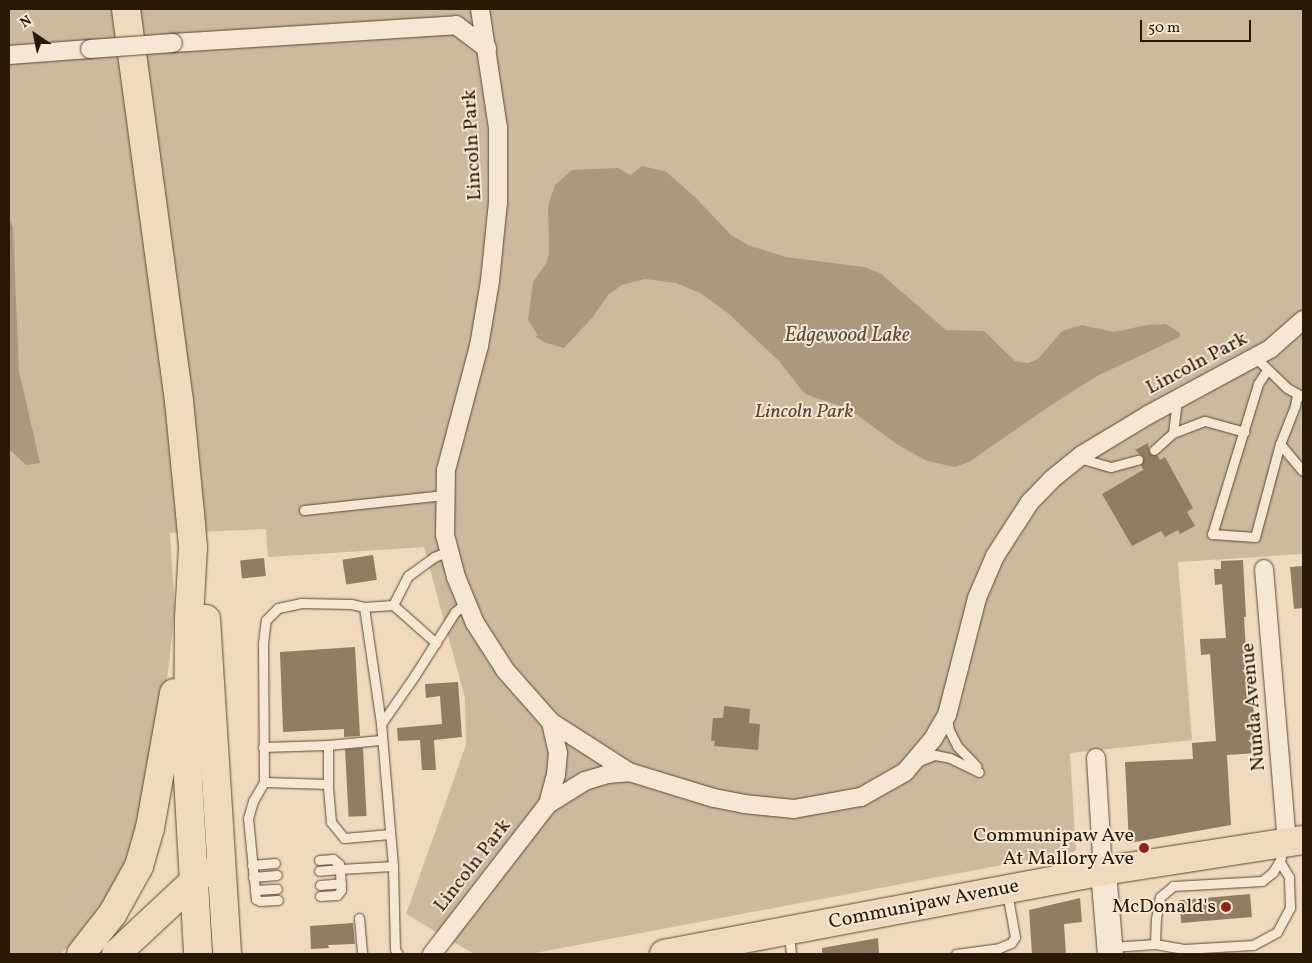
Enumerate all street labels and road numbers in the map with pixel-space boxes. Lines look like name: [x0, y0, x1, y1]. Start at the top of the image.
street label: Lincoln Park: [458, 89, 488, 201]
street label: Lincoln Park: [1142, 327, 1252, 401]
street label: Nunda Avenue: [1236, 642, 1272, 772]
street label: Lincoln Park: [429, 815, 517, 917]
street label: Communipaw Avenue: [826, 875, 1022, 935]

